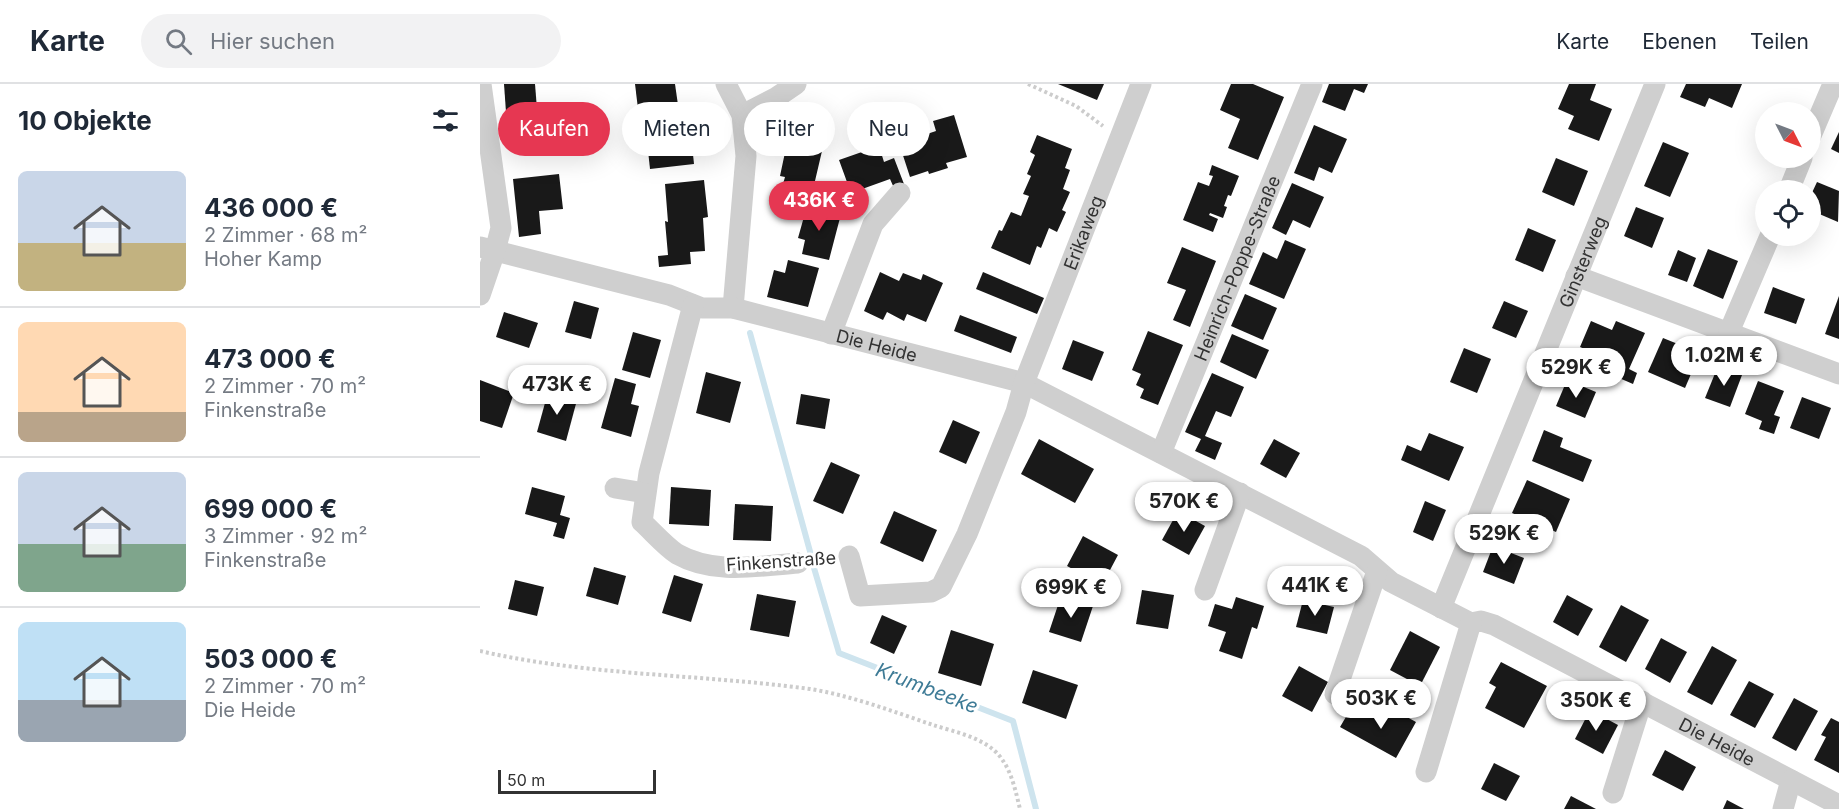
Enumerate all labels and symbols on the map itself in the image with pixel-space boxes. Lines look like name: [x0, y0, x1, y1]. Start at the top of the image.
north arrow: [1755, 102, 1821, 168]
street label: Heinrich-Poppe-Straße: [1189, 172, 1284, 364]
pin: 436K €: [770, 181, 868, 232]
street label: Erikaweg: [1059, 192, 1107, 273]
street label: Ginsterweg: [1554, 213, 1610, 311]
street label: Die Heide: [834, 325, 919, 366]
pin: 1.02M €: [1669, 336, 1779, 387]
pin: 529K €: [1527, 348, 1625, 399]
pin: 473K €: [508, 365, 606, 416]
pin: 570K €: [1135, 482, 1233, 533]
pin: 529K €: [1455, 514, 1553, 565]
street label: Finkenstraße: [725, 547, 837, 575]
pin: 441K €: [1266, 566, 1364, 617]
pin: 699K €: [1022, 568, 1120, 619]
water label: Krumbeeke: [872, 658, 982, 718]
pin: 503K €: [1332, 679, 1430, 730]
pin: 350K €: [1547, 681, 1645, 732]
street label: Die Heide: [1676, 713, 1759, 770]
scale bar: [498, 767, 656, 794]

